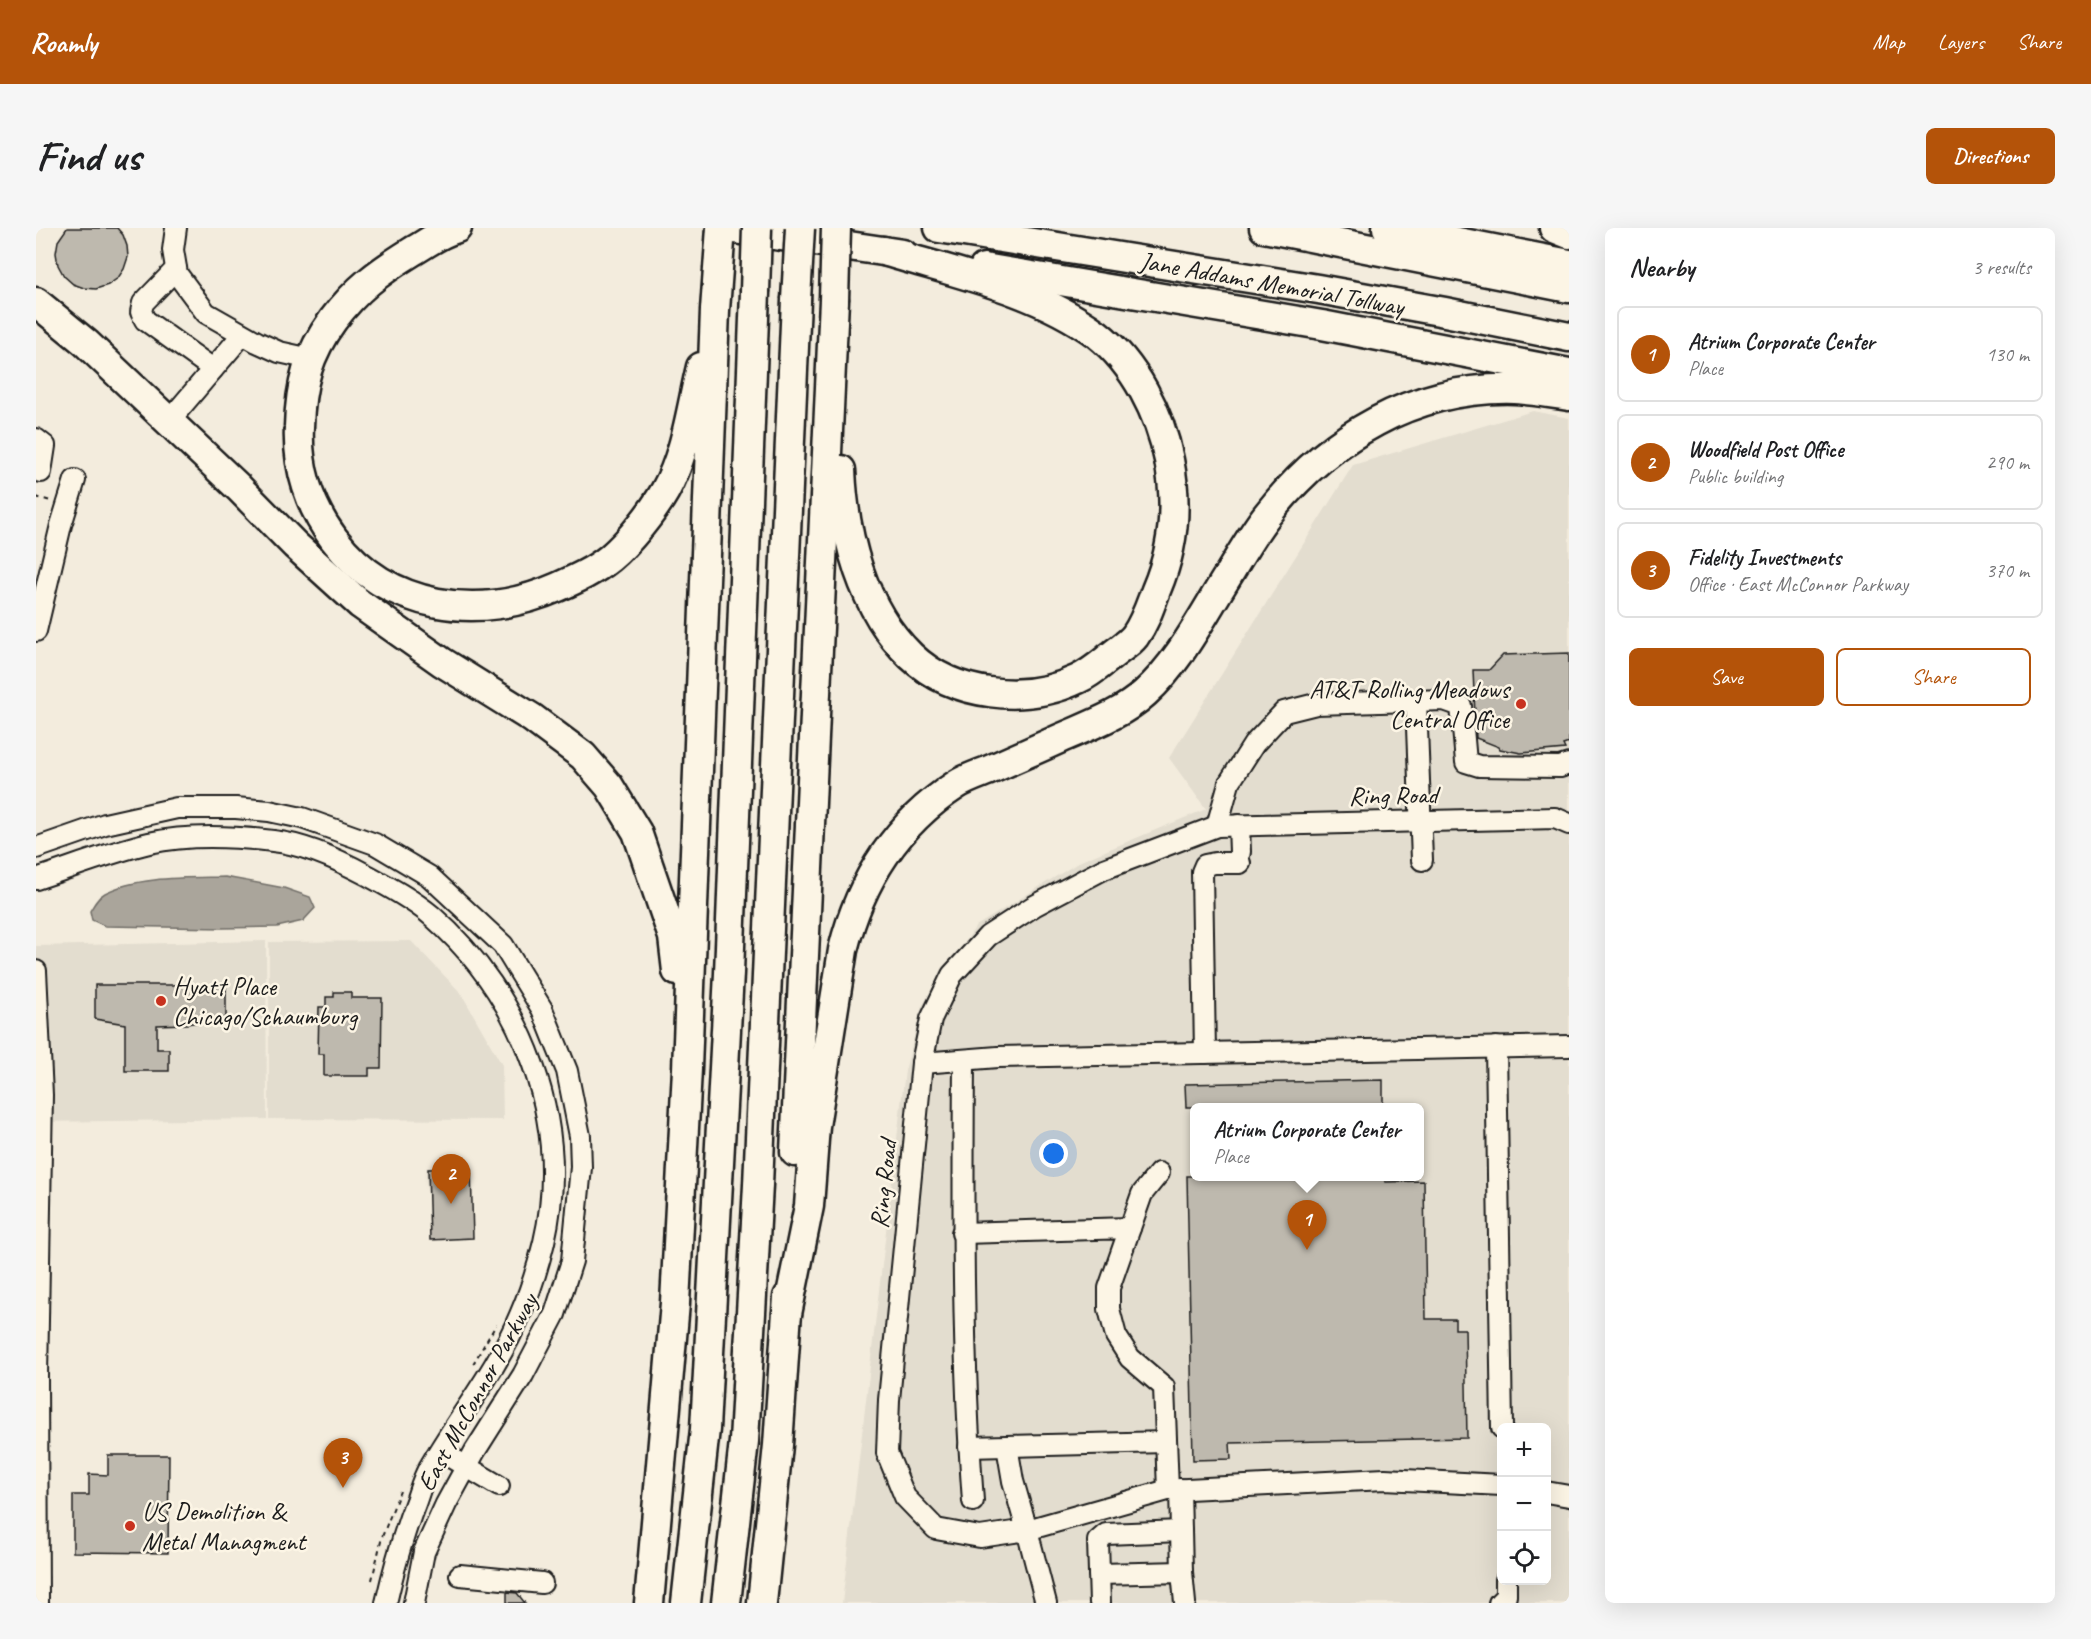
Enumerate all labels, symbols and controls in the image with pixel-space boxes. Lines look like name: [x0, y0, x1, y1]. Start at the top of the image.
text: Roamly: [30, 25, 97, 60]
text: Map: [1872, 29, 1905, 55]
text: Layers: [1938, 29, 1984, 55]
text: Share: [2017, 29, 2061, 55]
button: Directions: [1926, 128, 2055, 184]
text: Find us: [36, 130, 141, 183]
street label: Jane Addams Memorial Tollway: [1135, 244, 1408, 323]
text: Nearby: [1629, 251, 1694, 284]
text: 3 results: [1972, 255, 2031, 280]
text: Atrium Corporate Center: [1688, 328, 1875, 356]
text: 1: [1646, 342, 1655, 367]
text: 130 m: [1986, 342, 2029, 367]
text: Place: [1688, 356, 1723, 381]
text: Woodfield Post Office: [1688, 436, 1843, 464]
text: 2: [1646, 450, 1655, 475]
text: 290 m: [1986, 450, 2029, 475]
text: Public building: [1688, 464, 1783, 489]
text: Fidelity Investments: [1688, 544, 1841, 572]
text: 3: [1646, 558, 1655, 583]
text: 370 m: [1986, 558, 2029, 583]
text: Office · East McConnor Parkway: [1688, 572, 1908, 597]
button: Save: [1629, 648, 1824, 706]
button: Share: [1836, 648, 2031, 706]
place label: AT&T Rolling Meadows Central Office: [1309, 673, 1511, 736]
marker: AT&T Rolling Meadows Central Office: [1514, 697, 1528, 711]
street label: Ring Road: [1348, 778, 1442, 813]
place label: Hyatt Place Chicago/Schaumburg: [173, 970, 359, 1033]
marker: Hyatt Place Chicago/Schaumburg: [154, 994, 168, 1008]
popup: [1190, 1103, 1424, 1181]
text: Atrium Corporate Center: [1214, 1116, 1400, 1144]
street label: Ring Road: [862, 1134, 905, 1230]
your location: [1039, 1139, 1068, 1168]
text: Place: [1214, 1144, 1249, 1169]
pin: 2: [432, 1154, 470, 1204]
pin: 1: [1288, 1200, 1326, 1250]
street label: East McConnor Parkway: [409, 1286, 546, 1497]
map controls: [1497, 1423, 1551, 1585]
button: +: [1497, 1423, 1551, 1477]
pin: 3: [324, 1438, 362, 1488]
button: −: [1497, 1477, 1551, 1531]
place label: US Demolition & Metal Managment: [142, 1495, 308, 1558]
marker: US Demolition & Metal Managment: [123, 1519, 137, 1533]
button: locate: [1497, 1531, 1551, 1585]

